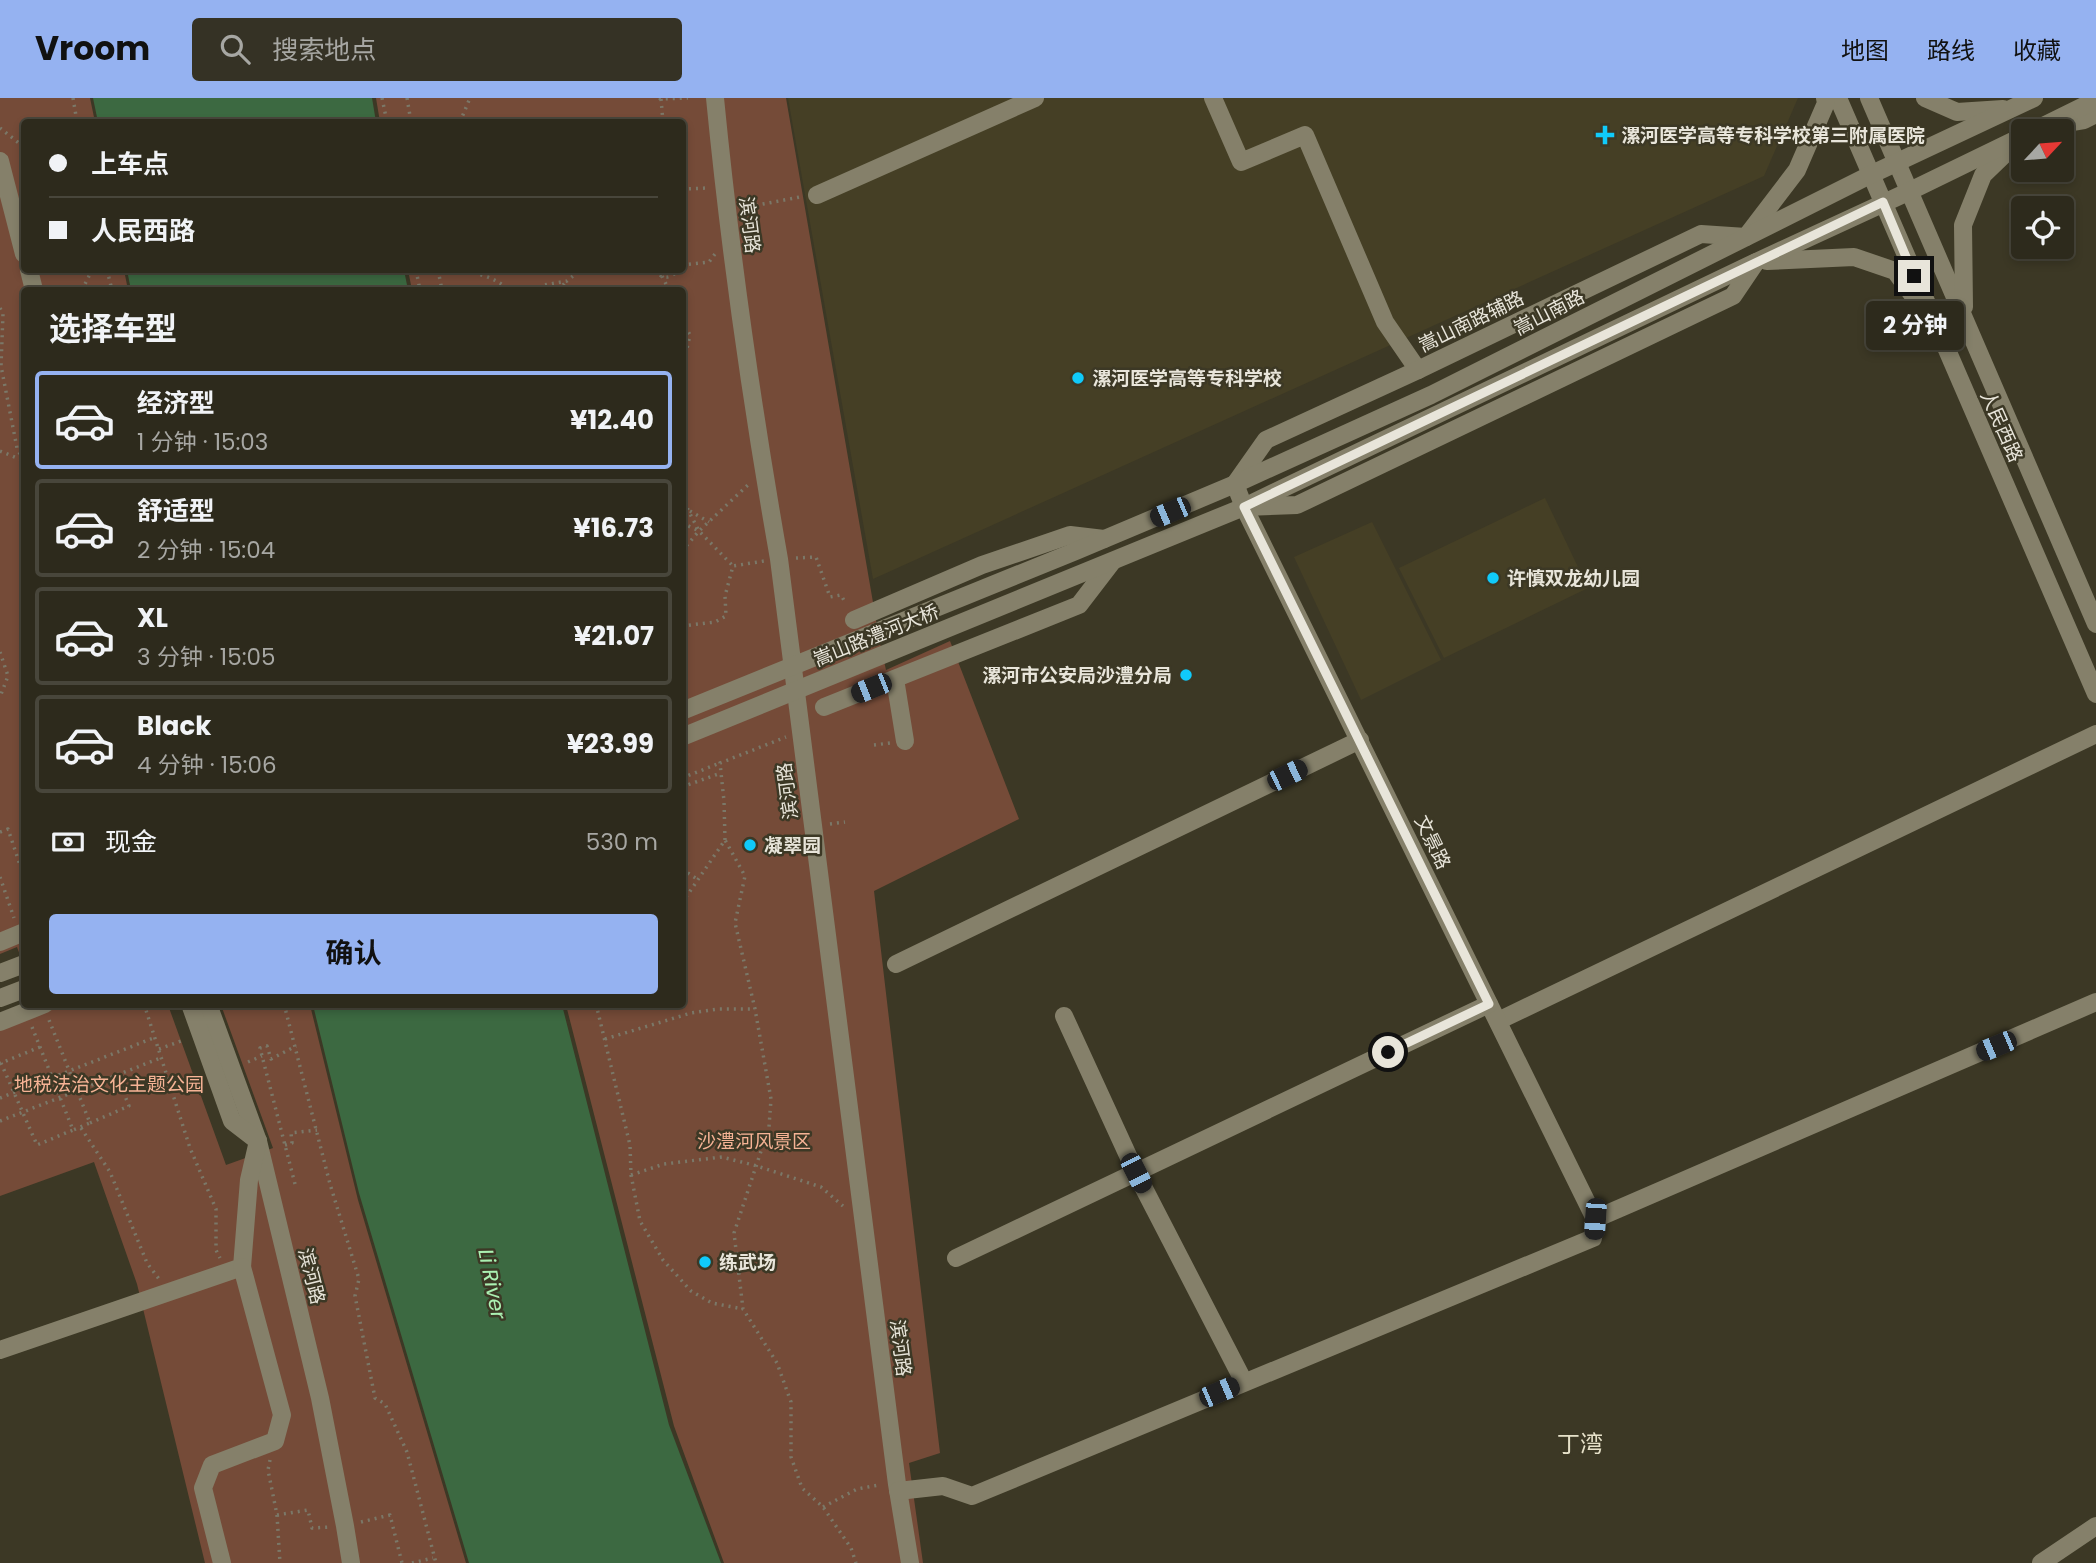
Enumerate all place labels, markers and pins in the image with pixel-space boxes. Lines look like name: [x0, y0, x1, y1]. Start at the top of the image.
place label: 漯河医学高等专科学校第三附属医院: [1621, 122, 1925, 149]
marker: 漯河医学高等专科学校第三附属医院: [1595, 125, 1615, 145]
place label: 漯河医学高等专科学校: [1092, 365, 1282, 392]
marker: 漯河医学高等专科学校: [1070, 370, 1086, 386]
place label: 许慎双龙幼儿园: [1507, 565, 1640, 592]
marker: 许慎双龙幼儿园: [1485, 570, 1501, 586]
place label: 漯河市公安局沙澧分局: [982, 662, 1172, 689]
marker: 漯河市公安局沙澧分局: [1178, 667, 1194, 683]
place label: 凝翠园: [764, 832, 821, 859]
marker: 凝翠园: [742, 837, 758, 853]
place label: 练武场: [719, 1249, 776, 1276]
marker: 练武场: [697, 1254, 713, 1270]

